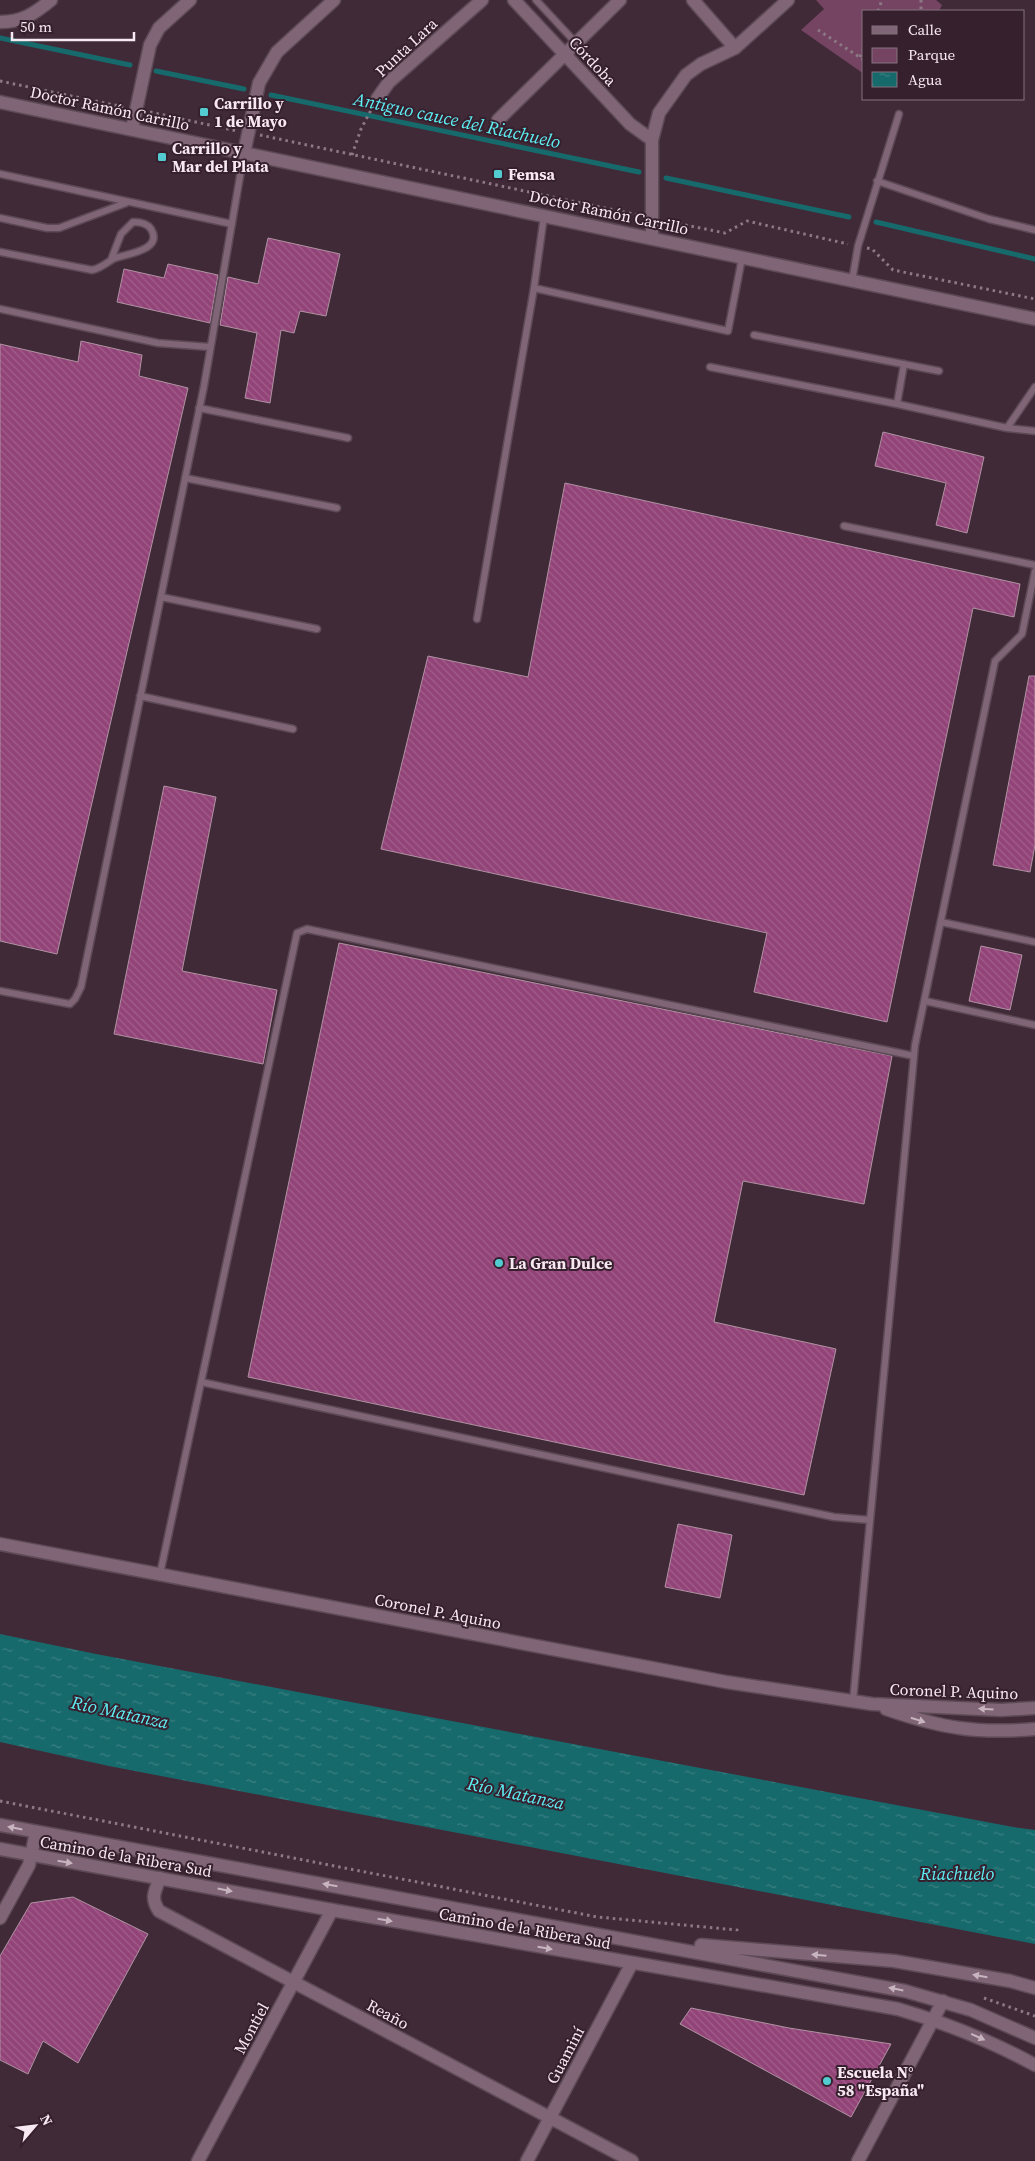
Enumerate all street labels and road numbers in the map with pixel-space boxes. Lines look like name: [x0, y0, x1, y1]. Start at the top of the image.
street label: Punta Lara: [370, 12, 443, 82]
street label: Córdoba: [564, 31, 622, 91]
street label: Doctor Ramón Carrillo: [28, 80, 192, 136]
street label: Doctor Ramón Carrillo: [527, 184, 691, 240]
street label: Coronel P. Aquino: [373, 1588, 503, 1634]
street label: Coronel P. Aquino: [889, 1678, 1019, 1704]
street label: Camino de la Ribera Sud: [38, 1830, 214, 1882]
street label: Camino de la Ribera Sud: [437, 1902, 613, 1954]
street label: Reaño: [363, 1994, 413, 2034]
street label: Montiel: [228, 1998, 274, 2058]
street label: Guaminí: [541, 2022, 589, 2088]

